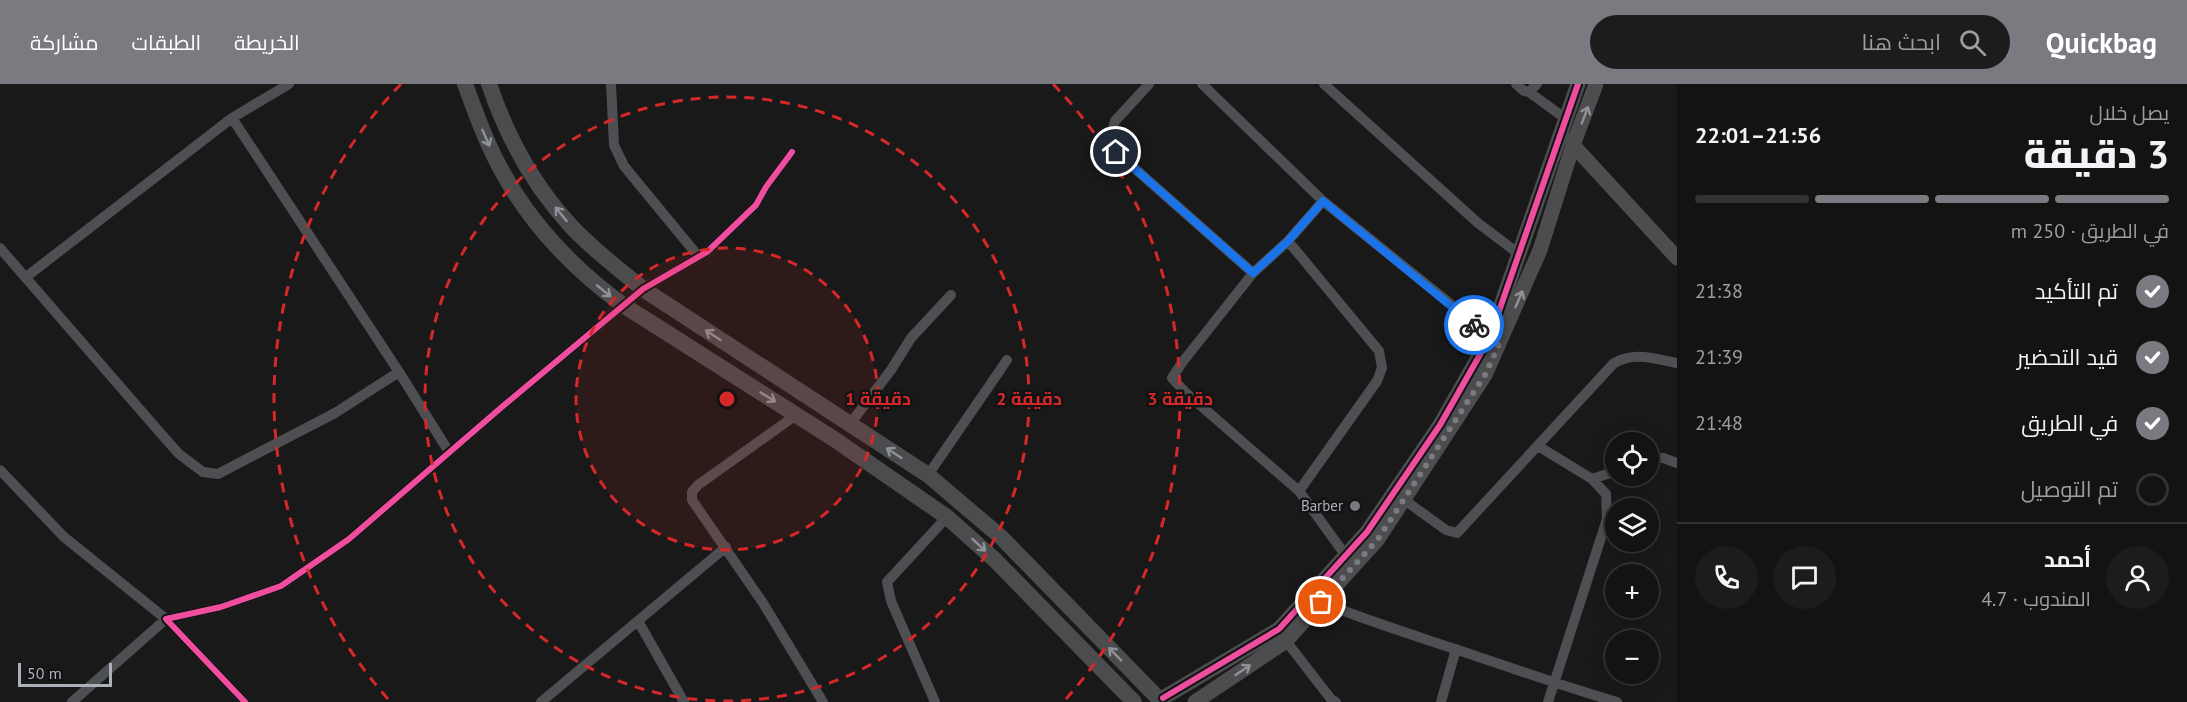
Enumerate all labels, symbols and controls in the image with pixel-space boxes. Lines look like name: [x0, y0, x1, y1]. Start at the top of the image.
search box: [1590, 15, 2010, 69]
text: Quickbag: [2046, 24, 2157, 61]
icon: search: [1956, 26, 1989, 59]
text: ابحث هنا: [1861, 28, 1941, 56]
text: مشاركة: [30, 29, 99, 56]
text: الطبقات: [132, 29, 201, 56]
text: الخريطة: [234, 29, 300, 56]
text: يصل خلال: [2089, 100, 2169, 126]
one-way arrow: [1580, 107, 1591, 125]
text: 21:56–22:01: [1695, 121, 1821, 149]
pin: [1090, 126, 1141, 177]
text: 3 دقيقة: [2024, 128, 2169, 179]
one-way arrow: [481, 129, 493, 147]
icon: home: [1099, 135, 1132, 168]
one-way arrow: [555, 206, 568, 222]
text: في الطريق · 250 m: [2011, 218, 2169, 244]
icon: check: [2136, 275, 2169, 308]
text: تم التأكيد: [2035, 277, 2118, 305]
text: 21:38: [1695, 278, 1743, 304]
one-way arrow: [596, 284, 611, 298]
one-way arrow: [1514, 290, 1525, 309]
courier: [1444, 295, 1504, 355]
icon: bike: [1458, 309, 1491, 342]
one-way arrow: [705, 329, 722, 341]
icon: check: [2136, 341, 2169, 374]
text: قيد التحضير: [2017, 343, 2118, 371]
text: 21:39: [1695, 344, 1743, 370]
text: 1 دقيقة: [845, 387, 911, 410]
text: 2 دقيقة: [996, 387, 1062, 410]
text: 3 دقيقة: [1147, 387, 1213, 410]
centre of rings: [717, 389, 737, 409]
one-way arrow: [759, 391, 776, 403]
icon: check: [2136, 407, 2169, 440]
text: في الطريق: [2021, 409, 2118, 437]
text: 21:48: [1695, 410, 1743, 436]
map controls: [1605, 432, 1659, 684]
button: locate: [1605, 432, 1659, 486]
one-way arrow: [886, 447, 903, 459]
text: تم التوصيل: [2021, 475, 2118, 503]
place label: Barber: [1301, 496, 1343, 515]
button: layers: [1605, 498, 1659, 552]
marker: Barber: [1348, 499, 1362, 513]
one-way arrow: [971, 538, 986, 552]
text: أحمد: [2044, 545, 2091, 573]
button: phone: [1695, 546, 1758, 609]
button: chat: [1773, 546, 1836, 609]
button: person: [2106, 546, 2169, 609]
button: +: [1605, 564, 1659, 618]
pin: [1295, 576, 1346, 627]
icon: bag: [1304, 585, 1337, 618]
text: المندوب · 4.7: [1981, 586, 2091, 612]
button: −: [1605, 630, 1659, 684]
one-way arrow: [1108, 647, 1123, 662]
scale bar: [18, 660, 112, 688]
text: 50 m: [27, 663, 62, 683]
one-way arrow: [1235, 664, 1251, 676]

